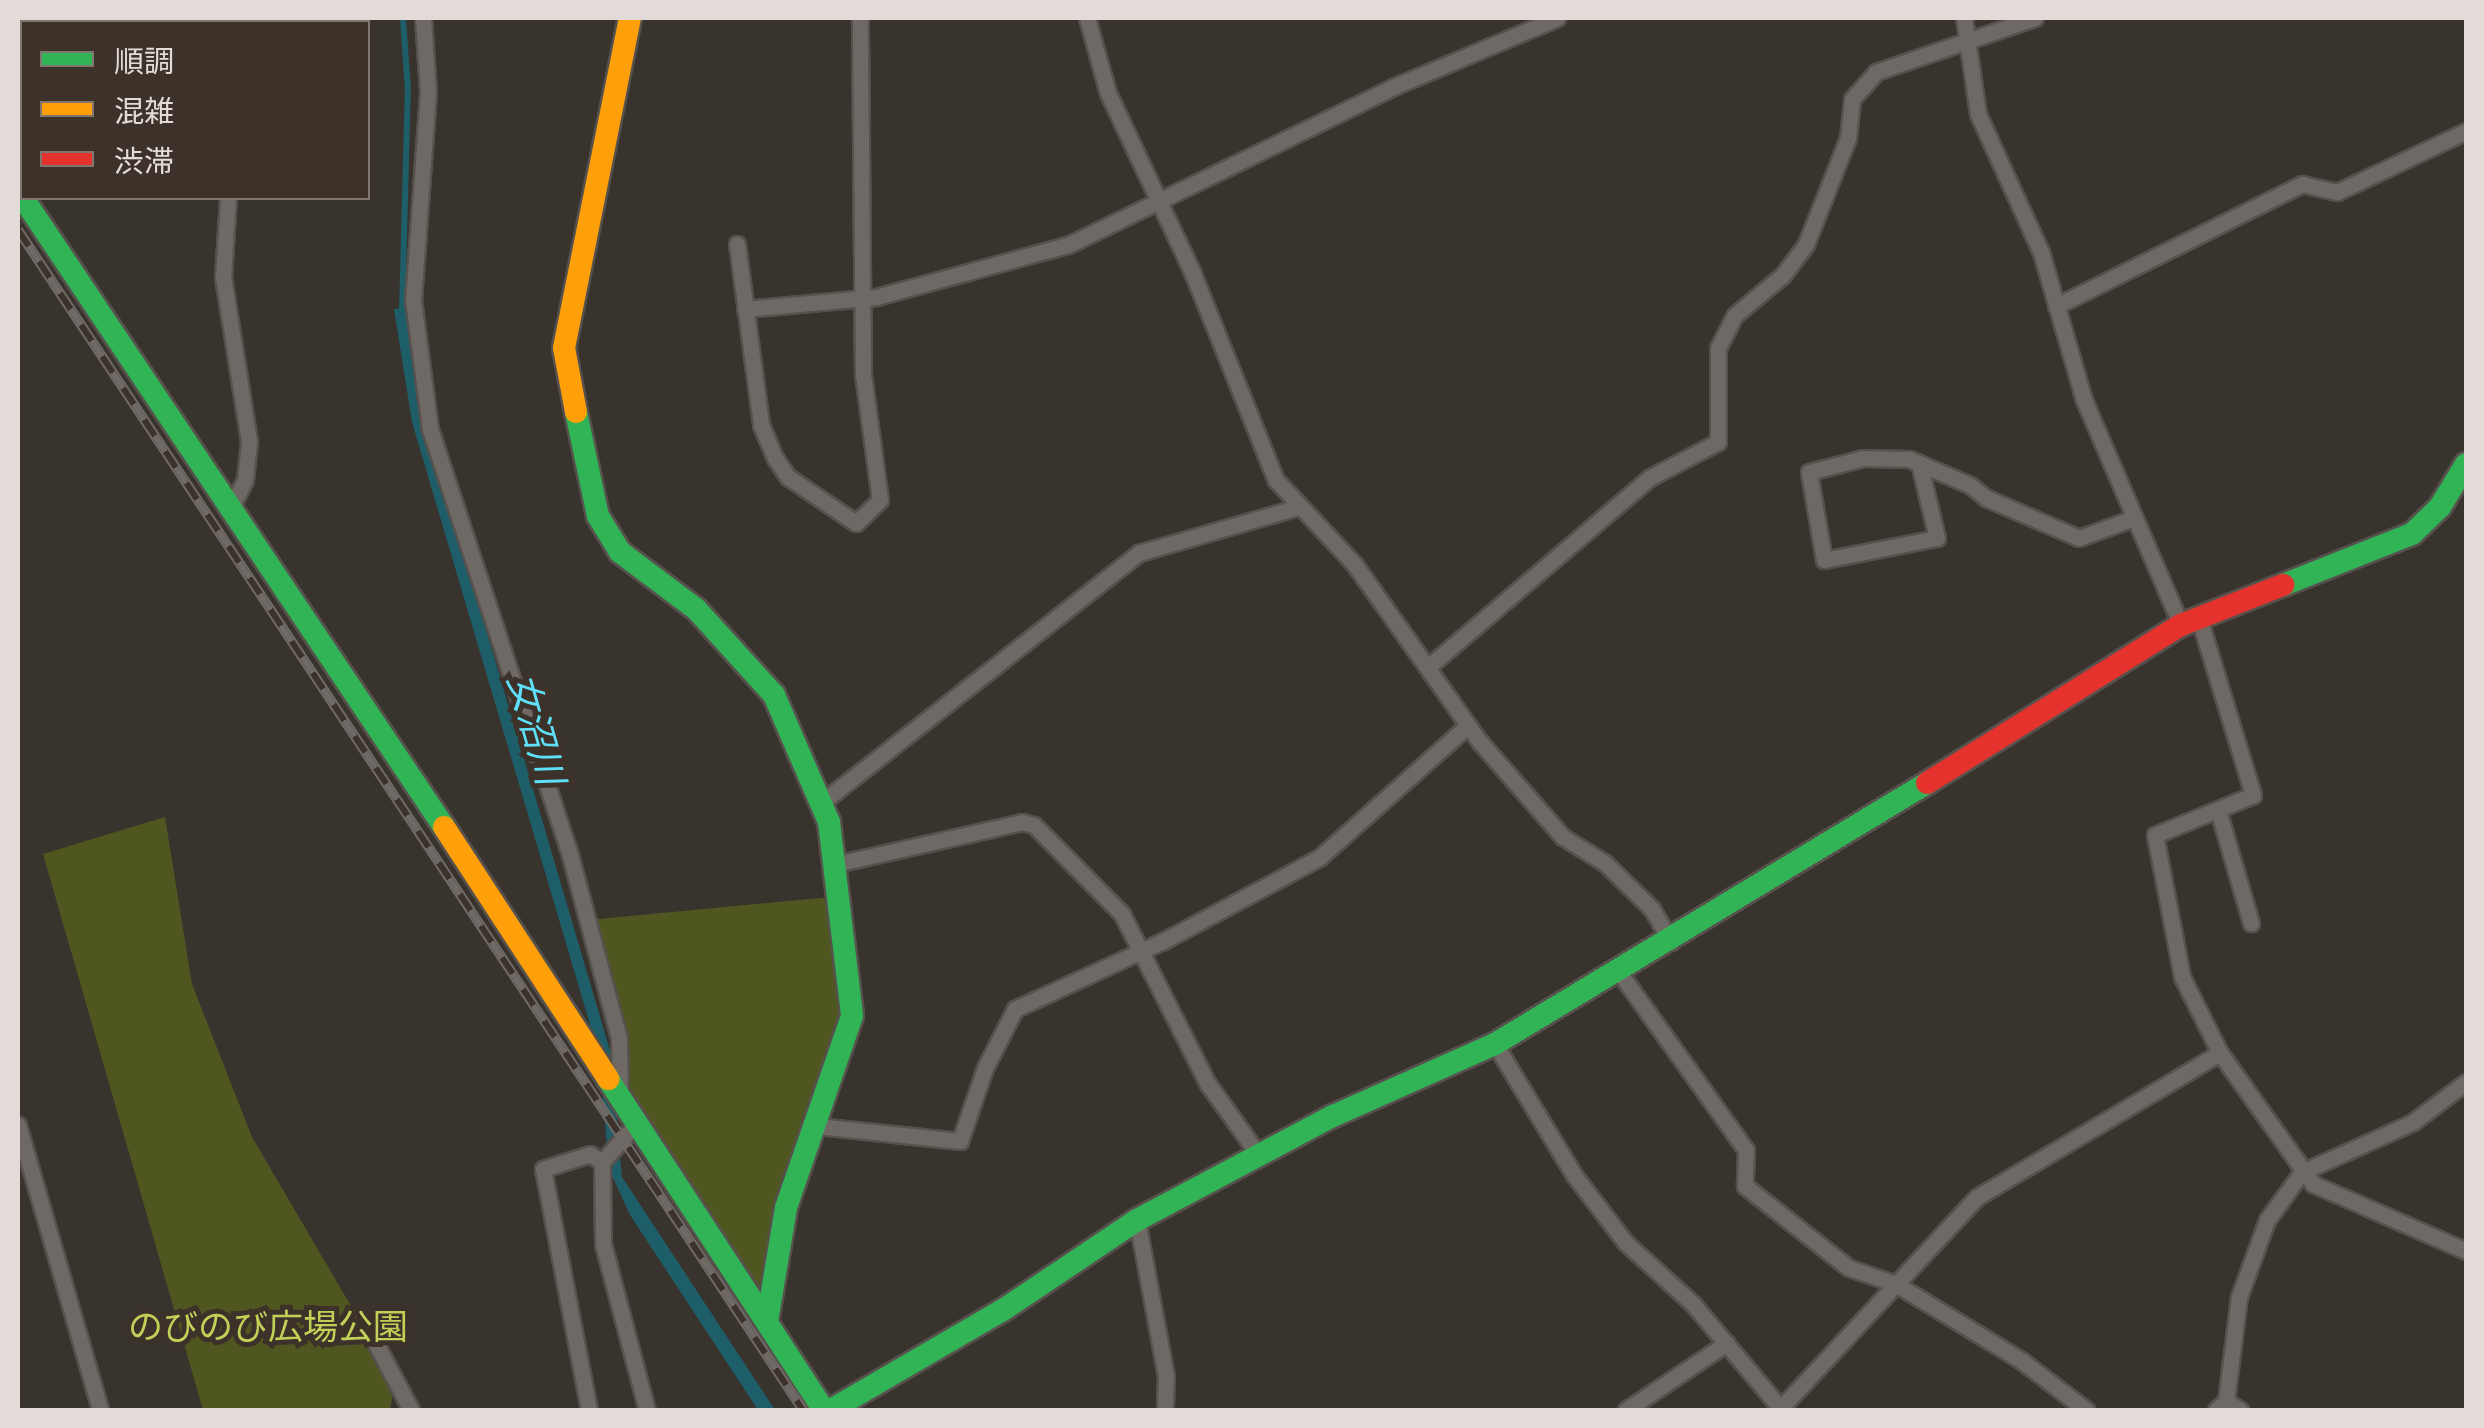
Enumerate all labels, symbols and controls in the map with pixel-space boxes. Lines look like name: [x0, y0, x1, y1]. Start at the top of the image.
legend: [20, 20, 370, 200]
text: 順調: [114, 41, 174, 78]
text: 混雑: [114, 91, 174, 128]
text: 渋滞: [114, 141, 174, 178]
water label: 女沼川: [500, 667, 576, 789]
park label: のびのび広場公園: [128, 1304, 408, 1346]

